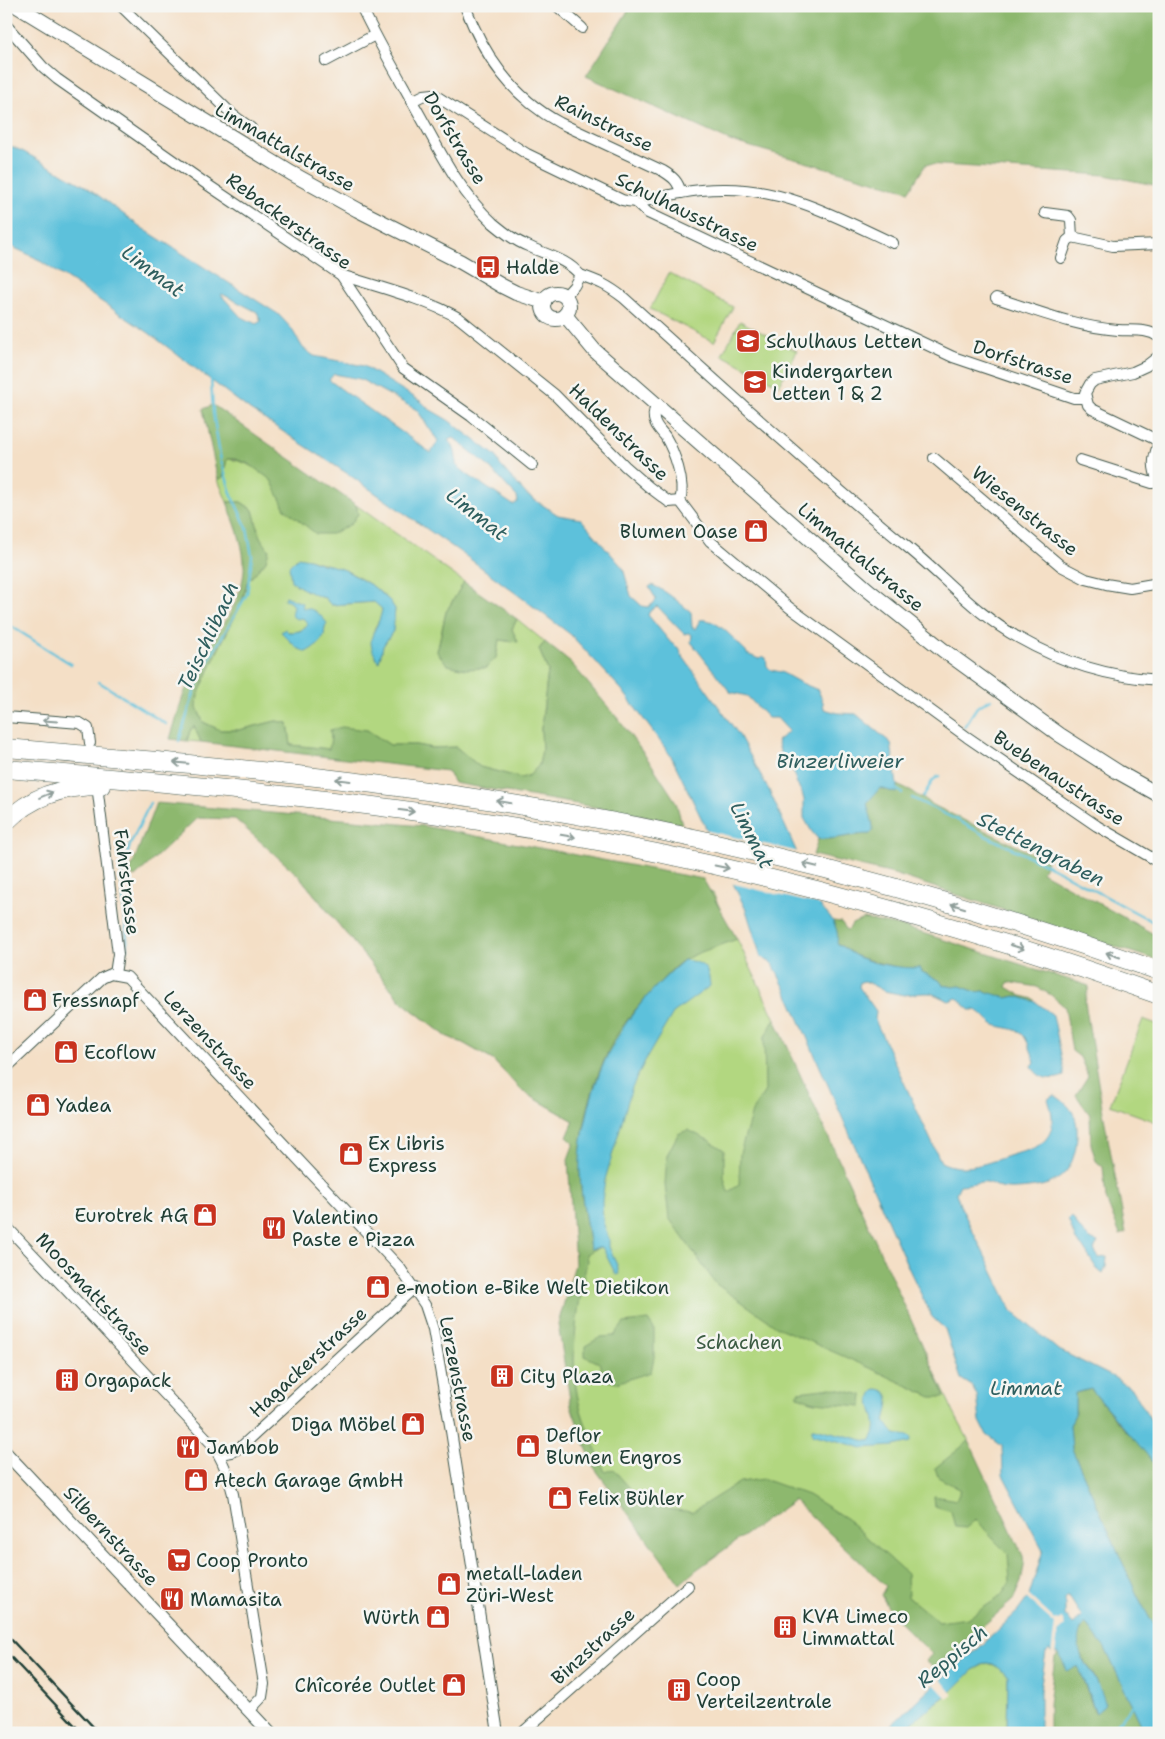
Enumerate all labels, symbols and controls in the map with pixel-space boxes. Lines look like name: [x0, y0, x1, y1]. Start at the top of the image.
street label: Dorfstrasse: [418, 87, 492, 189]
street label: Rainstrasse: [551, 88, 657, 158]
street label: Limmattalstrasse: [210, 97, 360, 197]
street label: Rebackerstrasse: [221, 167, 357, 275]
street label: Schulhausstrasse: [611, 167, 763, 257]
water label: Limmat: [116, 239, 190, 303]
bus stop icon: Halde: [475, 254, 501, 280]
place label: Halde: [506, 255, 560, 280]
school or university icon: Schulhaus Letten: [735, 328, 761, 354]
place label: Schulhaus Letten: [766, 329, 922, 354]
street label: Dorfstrasse: [970, 334, 1076, 390]
place label: Kindergarten Letten 1 & 2: [772, 359, 893, 406]
school or university icon: Kindergarten Letten 1 & 2: [742, 369, 768, 395]
street label: Haldenstrasse: [563, 378, 675, 486]
street label: Wiesenstrasse: [966, 460, 1084, 562]
water label: Limmat: [441, 482, 514, 547]
street label: Limmattalstrasse: [792, 497, 930, 617]
shop icon: Blumen Oase: [743, 518, 769, 544]
place label: Blumen Oase: [620, 519, 738, 544]
water label: Teischlibach: [171, 577, 245, 695]
one-way arrow: [43, 716, 59, 725]
street label: Buebenaustrasse: [988, 725, 1130, 831]
water label: Binzerliweier: [776, 748, 904, 774]
one-way arrow: [174, 759, 190, 768]
one-way arrow: [335, 775, 351, 785]
one-way arrow: [38, 790, 53, 799]
one-way arrow: [496, 797, 512, 807]
water label: Limmat: [724, 797, 780, 873]
one-way arrow: [399, 806, 415, 816]
water label: Stettengraben: [973, 806, 1109, 892]
street label: Fahrstrasse: [108, 828, 146, 936]
one-way arrow: [559, 831, 575, 841]
one-way arrow: [802, 860, 818, 869]
one-way arrow: [713, 863, 729, 872]
one-way arrow: [950, 900, 966, 910]
one-way arrow: [1009, 943, 1025, 952]
one-way arrow: [1106, 950, 1121, 959]
street label: Lerzenstrasse: [157, 985, 263, 1095]
shop icon: Fressnapf: [22, 987, 48, 1013]
place label: Fressnapf: [52, 988, 140, 1013]
shop icon: Ecoflow: [53, 1039, 79, 1065]
place label: Ecoflow: [84, 1040, 156, 1065]
shop icon: Yadea: [25, 1092, 51, 1118]
place label: Yadea: [56, 1093, 111, 1118]
place label: Ex Libris Express: [368, 1131, 445, 1178]
shop icon: Ex Libris Express: [338, 1141, 364, 1167]
shop icon: Eurotrek AG: [192, 1202, 218, 1228]
place label: Eurotrek AG: [75, 1203, 188, 1228]
place label: Valentino Paste e Pizza: [292, 1205, 415, 1252]
restaurant icon: Valentino Paste e Pizza: [261, 1215, 287, 1241]
street label: Moosmattstrasse: [30, 1227, 158, 1361]
shop icon: e-motion e-Bike Welt Dietikon: [365, 1274, 391, 1300]
place label: e-motion e-Bike Welt Dietikon: [396, 1275, 669, 1300]
street label: Hagackerstrasse: [244, 1301, 372, 1423]
street label: Lerzenstrasse: [434, 1314, 482, 1444]
park label: Schachen: [696, 1330, 782, 1355]
building icon: City Plaza: [489, 1363, 515, 1389]
place label: City Plaza: [520, 1364, 613, 1389]
building icon: Orgapack: [54, 1367, 80, 1393]
place label: Orgapack: [84, 1368, 172, 1393]
water label: Limmat: [990, 1375, 1062, 1401]
shop icon: Diga Möbel: [400, 1411, 426, 1437]
place label: Diga Möbel: [291, 1412, 396, 1437]
place label: Deflor Blumen Engros: [546, 1423, 682, 1470]
shop icon: Deflor Blumen Engros: [515, 1433, 541, 1459]
restaurant icon: Jambob: [175, 1434, 201, 1460]
place label: Jambob: [206, 1435, 279, 1460]
shop icon: Atech Garage GmbH: [183, 1467, 209, 1493]
place label: Atech Garage GmbH: [214, 1468, 404, 1493]
street label: Silbernstrasse: [58, 1480, 164, 1592]
shop icon: Felix Bühler: [547, 1485, 573, 1511]
place label: Felix Bühler: [578, 1486, 684, 1511]
supermarket icon: Coop Pronto: [166, 1547, 192, 1573]
place label: Coop Pronto: [196, 1548, 308, 1573]
place label: metall-laden Züri-West: [466, 1561, 582, 1608]
shop icon: metall-laden Züri-West: [436, 1571, 462, 1597]
restaurant icon: Mamasita: [159, 1586, 185, 1612]
place label: Mamasita: [190, 1587, 282, 1612]
street label: Binzstrasse: [546, 1602, 640, 1690]
shop icon: Würth: [425, 1604, 451, 1630]
place label: KVA Limeco Limmattal: [802, 1604, 908, 1651]
place label: Würth: [363, 1605, 420, 1630]
building icon: KVA Limeco Limmattal: [772, 1614, 798, 1640]
water label: Reppisch: [911, 1619, 993, 1693]
place label: Coop Verteilzentrale: [696, 1667, 832, 1714]
shop icon: Chîcorée Outlet: [441, 1672, 467, 1698]
place label: Chîcorée Outlet: [295, 1673, 436, 1698]
building icon: Coop Verteilzentrale: [666, 1677, 692, 1703]

